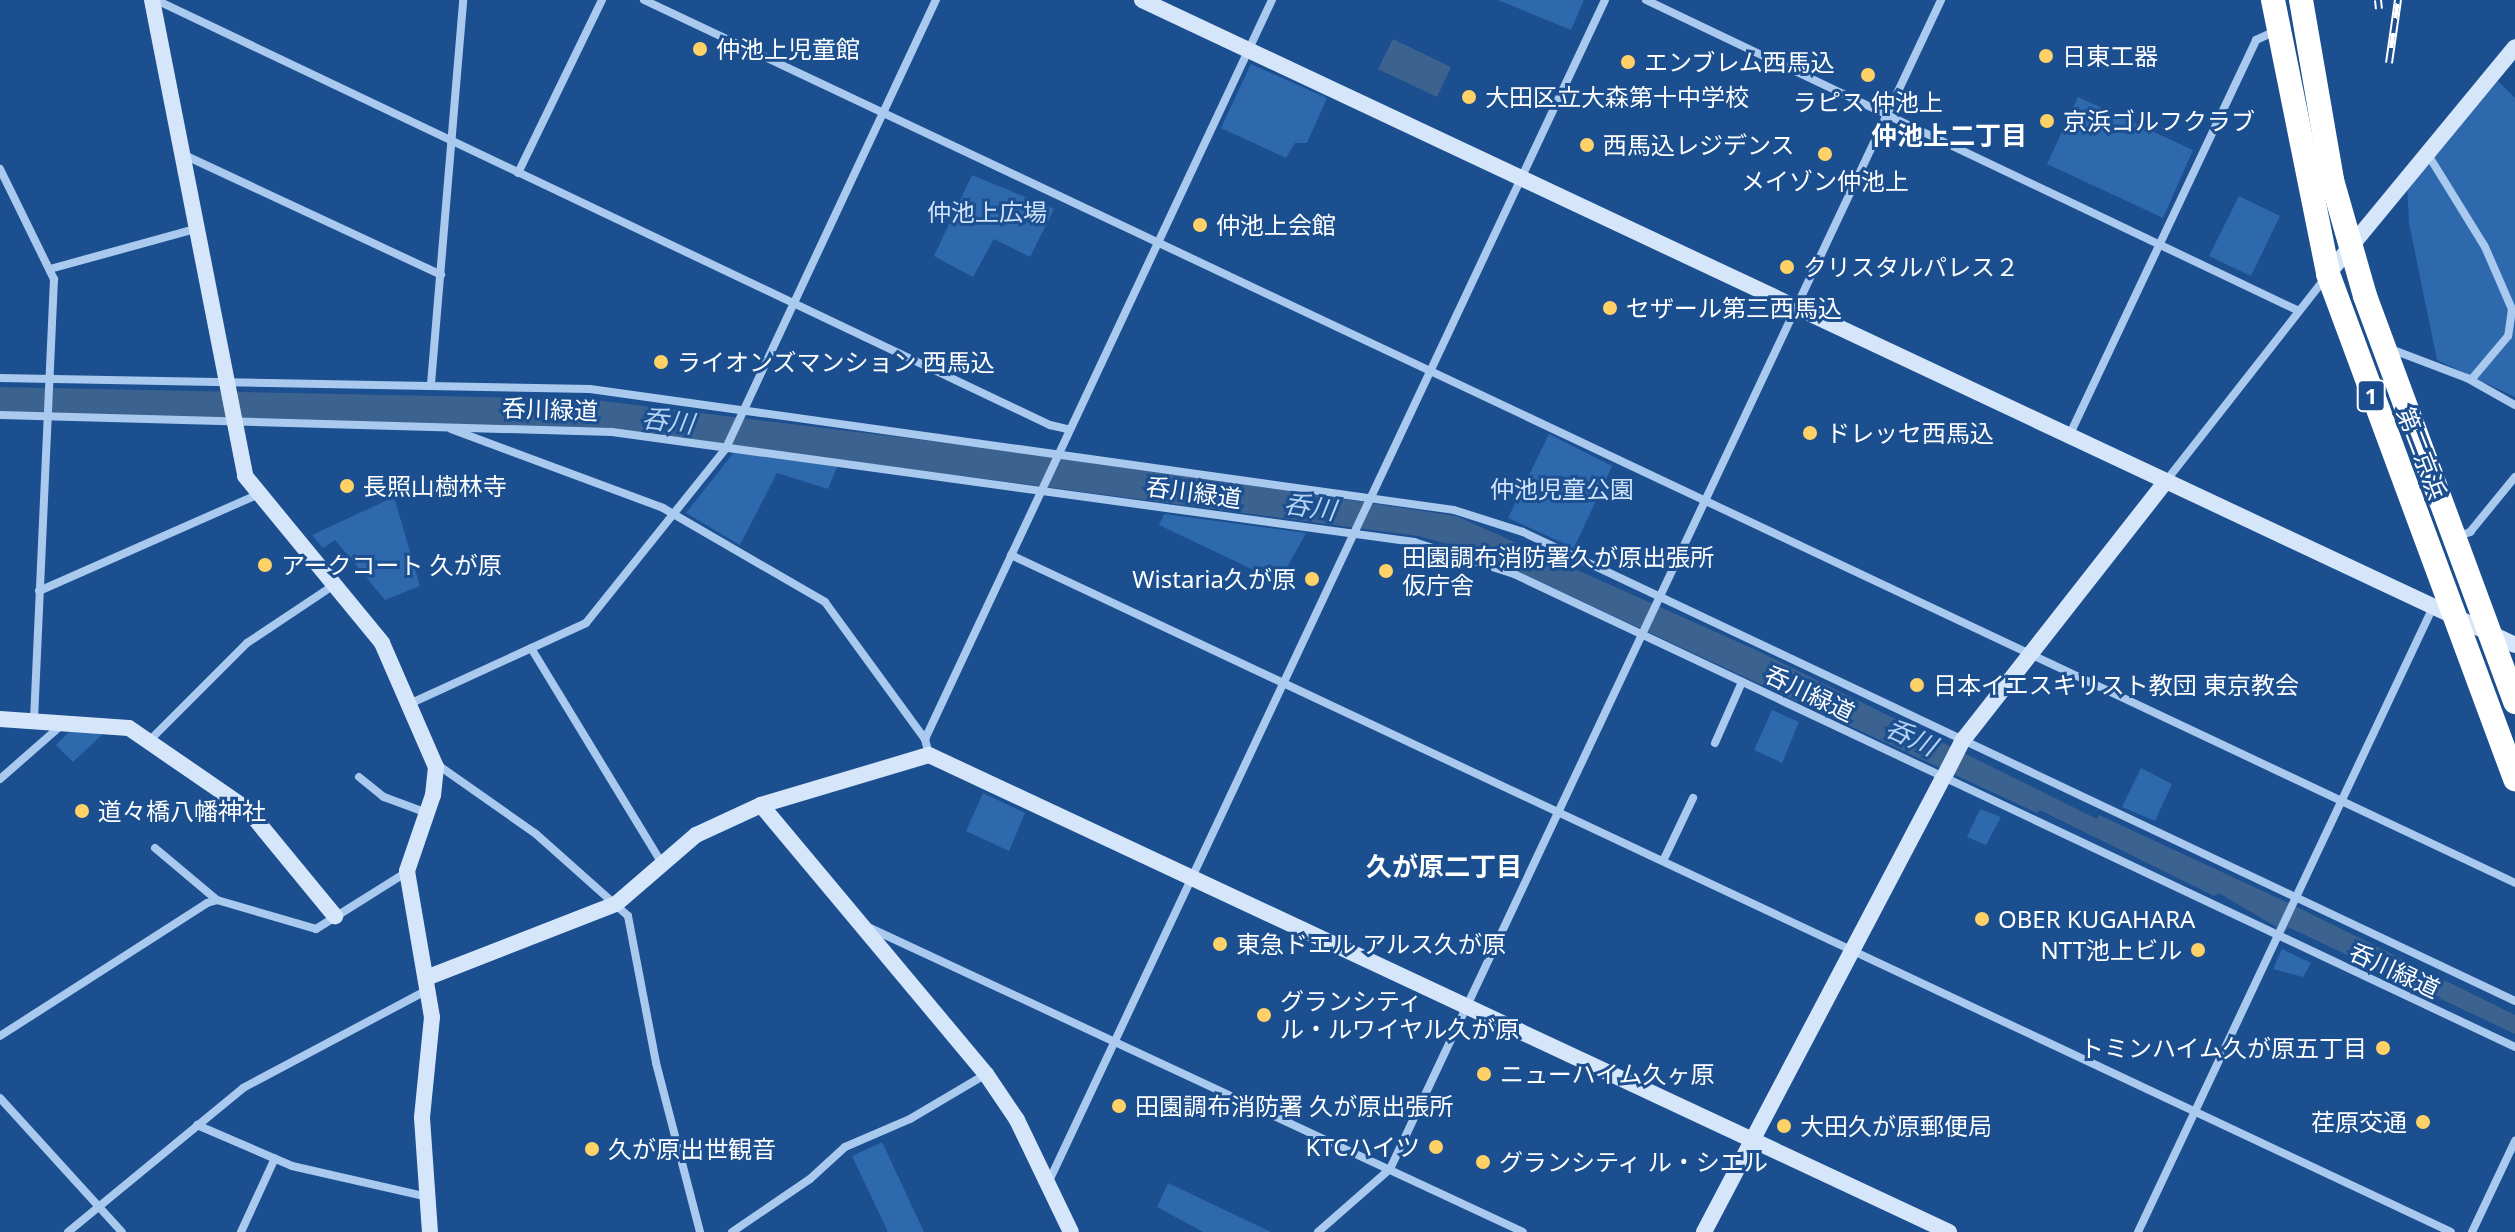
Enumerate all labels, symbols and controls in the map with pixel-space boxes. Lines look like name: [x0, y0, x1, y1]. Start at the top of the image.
place label: 仲池上児童館: [716, 35, 860, 63]
marker: 仲池上児童館: [691, 40, 709, 58]
place label: 日東工器: [2062, 42, 2158, 70]
marker: 日東工器: [2037, 47, 2055, 65]
place label: エンブレム西馬込: [1644, 48, 1836, 76]
marker: エンブレム西馬込: [1619, 53, 1637, 71]
marker: ラピス 仲池上: [1859, 66, 1877, 84]
place label: 大田区立大森第十中学校: [1485, 83, 1749, 111]
marker: 大田区立大森第十中学校: [1460, 88, 1478, 106]
place label: ラピス 仲池上: [1793, 88, 1943, 116]
place label: 京浜ゴルフクラブ: [2063, 107, 2255, 135]
marker: 京浜ゴルフクラブ: [2038, 112, 2056, 130]
district label: 仲池上二丁目: [1871, 120, 2027, 152]
place label: 西馬込レジデンス: [1603, 131, 1795, 159]
marker: 西馬込レジデンス: [1578, 136, 1596, 154]
marker: メイゾン仲池上: [1816, 145, 1834, 163]
place label: メイゾン仲池上: [1741, 167, 1909, 195]
park label: 仲池上広場: [927, 198, 1047, 226]
place label: 仲池上会館: [1216, 211, 1336, 239]
marker: 仲池上会館: [1191, 216, 1209, 234]
place label: クリスタルパレス２: [1803, 253, 2019, 281]
marker: クリスタルパレス２: [1778, 258, 1796, 276]
place label: セザール第三西馬込: [1626, 294, 1842, 322]
marker: セザール第三西馬込: [1601, 299, 1619, 317]
place label: ライオンズマンション 西馬込: [677, 348, 995, 376]
marker: ライオンズマンション 西馬込: [652, 353, 670, 371]
road number: 1: [2355, 378, 2387, 414]
street label: 呑川緑道: [502, 393, 598, 425]
water label: 呑川: [640, 402, 696, 440]
street label: 第二京浜: [2391, 403, 2453, 503]
place label: ドレッセ西馬込: [1826, 419, 1994, 447]
marker: ドレッセ西馬込: [1801, 424, 1819, 442]
street label: 呑川緑道: [1144, 471, 1244, 513]
place label: 長照山樹林寺: [363, 472, 507, 500]
park label: 仲池児童公園: [1490, 475, 1634, 503]
marker: 長照山樹林寺: [338, 477, 356, 495]
water label: 呑川: [1282, 488, 1338, 526]
place label: 田園調布消防署久が原出張所 仮庁舎: [1402, 543, 1714, 599]
place label: アークコート 久が原: [281, 551, 502, 579]
marker: アークコート 久が原: [256, 556, 274, 574]
marker: 田園調布消防署久が原出張所 仮庁舎: [1377, 562, 1395, 580]
place label: Wistaria久が原: [1132, 565, 1296, 593]
marker: Wistaria久が原: [1303, 570, 1321, 588]
street label: 呑川緑道: [1761, 659, 1859, 727]
place label: 日本イエスキリスト教団 東京教会: [1933, 671, 2299, 699]
marker: 日本イエスキリスト教団 東京教会: [1908, 676, 1926, 694]
water label: 呑川: [1881, 712, 1941, 762]
place label: 道々橋八幡神社: [98, 797, 266, 825]
marker: 道々橋八幡神社: [73, 802, 91, 820]
district label: 久が原二丁目: [1366, 851, 1522, 883]
place label: OBER KUGAHARA: [1998, 905, 2195, 933]
marker: OBER KUGAHARA: [1973, 910, 1991, 928]
place label: 東急ドエル アルス久が原: [1236, 930, 1506, 958]
marker: 東急ドエル アルス久が原: [1211, 935, 1229, 953]
place label: NTT池上ビル: [2041, 936, 2182, 964]
street label: 呑川緑道: [2345, 937, 2445, 1003]
marker: NTT池上ビル: [2189, 941, 2207, 959]
place label: グランシティ ル・ルワイヤル久が原: [1280, 987, 1520, 1043]
marker: グランシティ ル・ルワイヤル久が原: [1255, 1006, 1273, 1024]
place label: トミンハイム久が原五丁目: [2079, 1034, 2367, 1062]
marker: トミンハイム久が原五丁目: [2374, 1039, 2392, 1057]
place label: ニューハイム久ヶ原: [1500, 1060, 1716, 1088]
marker: ニューハイム久ヶ原: [1475, 1065, 1493, 1083]
place label: 田園調布消防署 久が原出張所: [1135, 1092, 1453, 1120]
marker: 田園調布消防署 久が原出張所: [1110, 1097, 1128, 1115]
place label: 荏原交通: [2311, 1108, 2407, 1136]
place label: 大田久が原郵便局: [1800, 1112, 1992, 1140]
marker: 荏原交通: [2414, 1113, 2432, 1131]
marker: 大田久が原郵便局: [1775, 1117, 1793, 1135]
place label: KTCハイツ: [1305, 1133, 1420, 1161]
place label: 久が原出世観音: [608, 1135, 776, 1163]
marker: KTCハイツ: [1427, 1138, 1445, 1156]
marker: 久が原出世観音: [583, 1140, 601, 1158]
place label: グランシティ ル・シエル: [1499, 1148, 1769, 1176]
marker: グランシティ ル・シエル: [1474, 1153, 1492, 1171]

